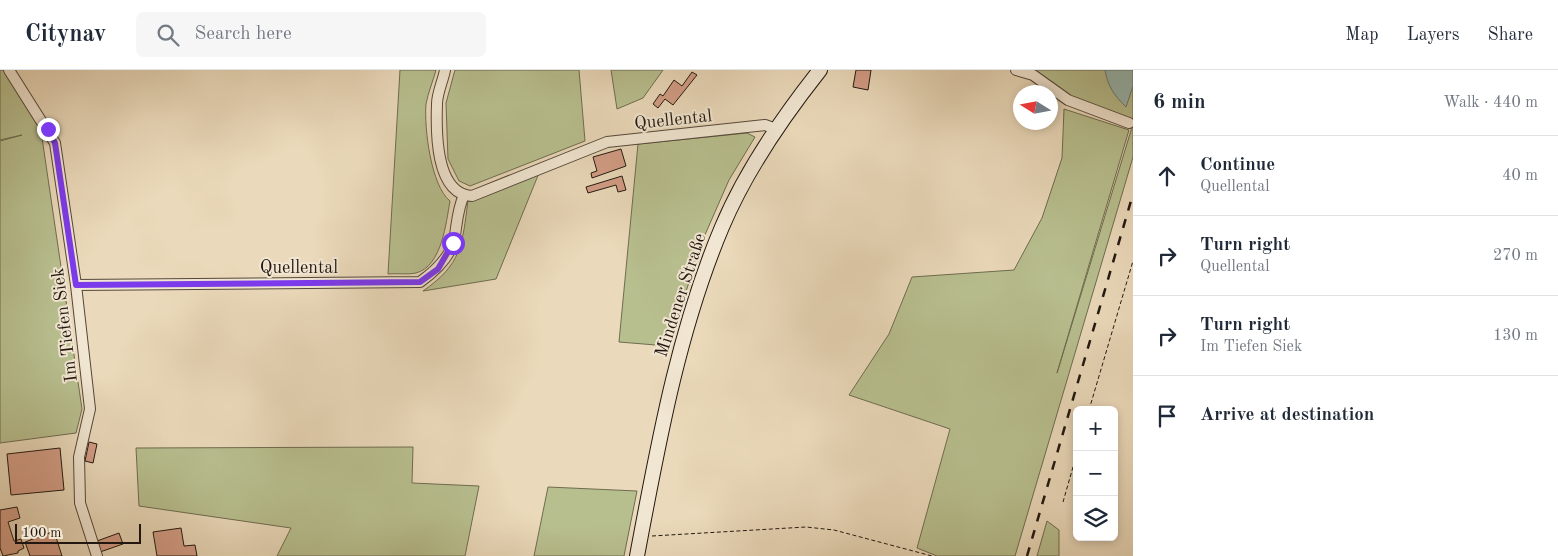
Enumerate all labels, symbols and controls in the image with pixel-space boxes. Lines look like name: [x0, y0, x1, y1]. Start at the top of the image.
search box: [136, 12, 486, 57]
icon: search: [154, 21, 182, 49]
text: Citynav: [25, 23, 106, 47]
text: Search here: [194, 25, 292, 44]
text: Map: [1345, 26, 1379, 44]
text: Layers: [1407, 26, 1459, 44]
text: Share: [1487, 26, 1533, 44]
north arrow: [1013, 85, 1058, 130]
text: 6 min: [1153, 92, 1206, 113]
text: Walk · 440 m: [1443, 95, 1538, 111]
street label: Quellental: [633, 107, 713, 133]
route end: [37, 118, 60, 141]
text: Continue: [1200, 156, 1275, 175]
icon: ahead: [1153, 162, 1181, 190]
text: 40 m: [1502, 168, 1538, 184]
text: Quellental: [1200, 179, 1270, 195]
street label: Mindener Straße: [652, 231, 709, 360]
route start: [442, 232, 465, 255]
text: Turn right: [1200, 236, 1290, 255]
icon: right: [1153, 242, 1181, 270]
text: 270 m: [1493, 248, 1538, 264]
street label: Quellental: [260, 259, 338, 277]
text: Quellental: [1200, 259, 1270, 275]
street label: Im Tiefen Siek: [49, 267, 81, 383]
text: Turn right: [1200, 316, 1290, 335]
icon: right: [1153, 322, 1181, 350]
text: 130 m: [1493, 328, 1538, 344]
text: Im Tiefen Siek: [1200, 339, 1302, 355]
icon: arrive: [1153, 402, 1181, 430]
map controls: [1073, 406, 1118, 541]
button: +: [1073, 406, 1118, 451]
text: Arrive at destination: [1200, 406, 1374, 425]
button: −: [1073, 451, 1118, 496]
button: layers: [1073, 496, 1118, 541]
scale bar: [15, 521, 141, 544]
text: 100 m: [22, 526, 61, 540]

